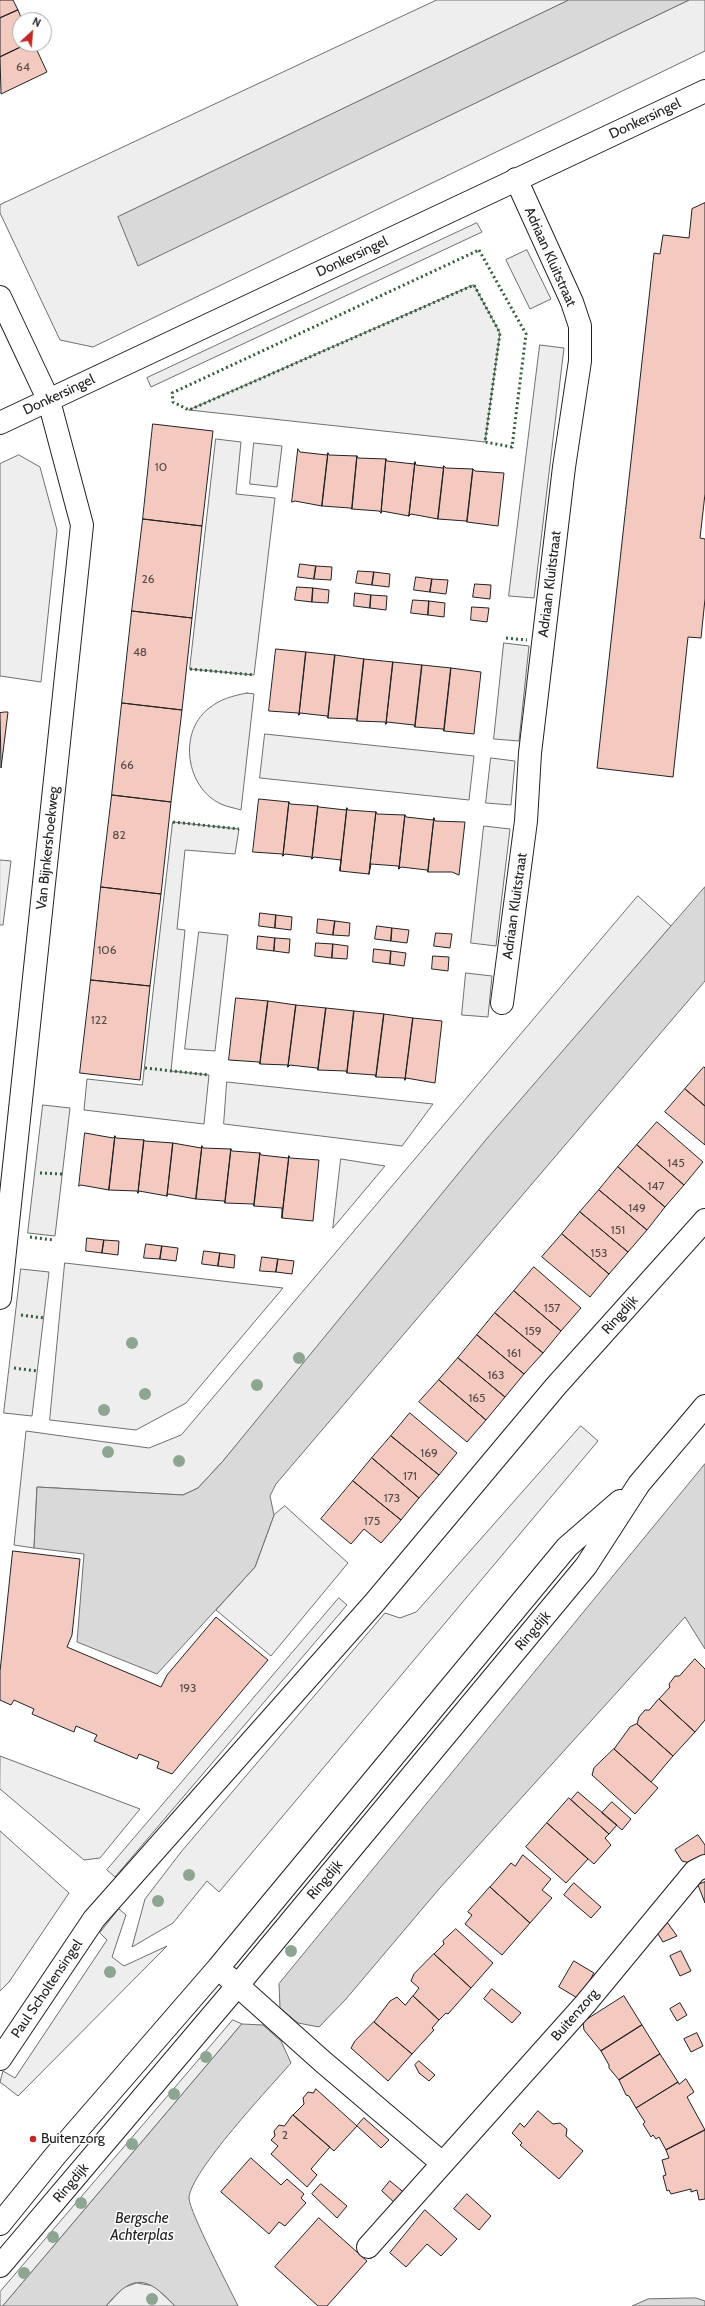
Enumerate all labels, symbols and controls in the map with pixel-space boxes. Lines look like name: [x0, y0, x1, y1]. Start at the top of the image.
north arrow: [12, 12, 52, 52]
text: N: [30, 14, 43, 30]
house number: 64: [16, 60, 30, 74]
street label: Donkersingel: [606, 95, 684, 143]
street label: Adriaan Kluitstraat: [521, 205, 579, 309]
street label: Donkersingel: [313, 233, 391, 281]
street label: Donkersingel: [20, 371, 98, 419]
house number: 10: [155, 460, 167, 474]
street label: Adriaan Kluitstraat: [535, 530, 565, 638]
house number: 26: [141, 572, 155, 586]
house number: 48: [133, 645, 147, 659]
house number: 66: [120, 758, 134, 772]
street label: Van Bijnkershoekweg: [33, 785, 63, 911]
house number: 82: [112, 828, 126, 842]
street label: Adriaan Kluitstraat: [499, 852, 531, 960]
house number: 106: [97, 943, 117, 957]
house number: 122: [91, 1013, 107, 1027]
house number: 145: [667, 1156, 685, 1170]
house number: 147: [648, 1179, 664, 1193]
house number: 149: [628, 1201, 646, 1215]
house number: 151: [611, 1223, 625, 1237]
house number: 153: [591, 1246, 607, 1260]
street label: Ringdijk: [598, 1292, 642, 1338]
house number: 157: [544, 1301, 560, 1315]
house number: 159: [524, 1324, 542, 1338]
house number: 161: [507, 1346, 521, 1360]
house number: 163: [487, 1368, 505, 1382]
house number: 165: [468, 1391, 486, 1405]
house number: 169: [420, 1446, 438, 1460]
house number: 171: [403, 1469, 417, 1483]
house number: 173: [384, 1491, 400, 1505]
house number: 175: [364, 1514, 380, 1528]
street label: Ringdijk: [512, 1608, 554, 1654]
house number: 193: [179, 1681, 197, 1695]
street label: Ringdijk: [304, 1857, 346, 1903]
street label: Paul Scholtensingel: [8, 1937, 86, 2041]
street label: Buitenzorg: [548, 1985, 602, 2045]
house number: 2: [282, 2128, 288, 2142]
place label: Buitenzorg: [41, 2131, 105, 2147]
marker: Buitenzorg: [28, 2134, 38, 2144]
street label: Ringdijk: [50, 2160, 92, 2206]
water label: Bergsche Achterplas: [110, 2210, 174, 2245]

